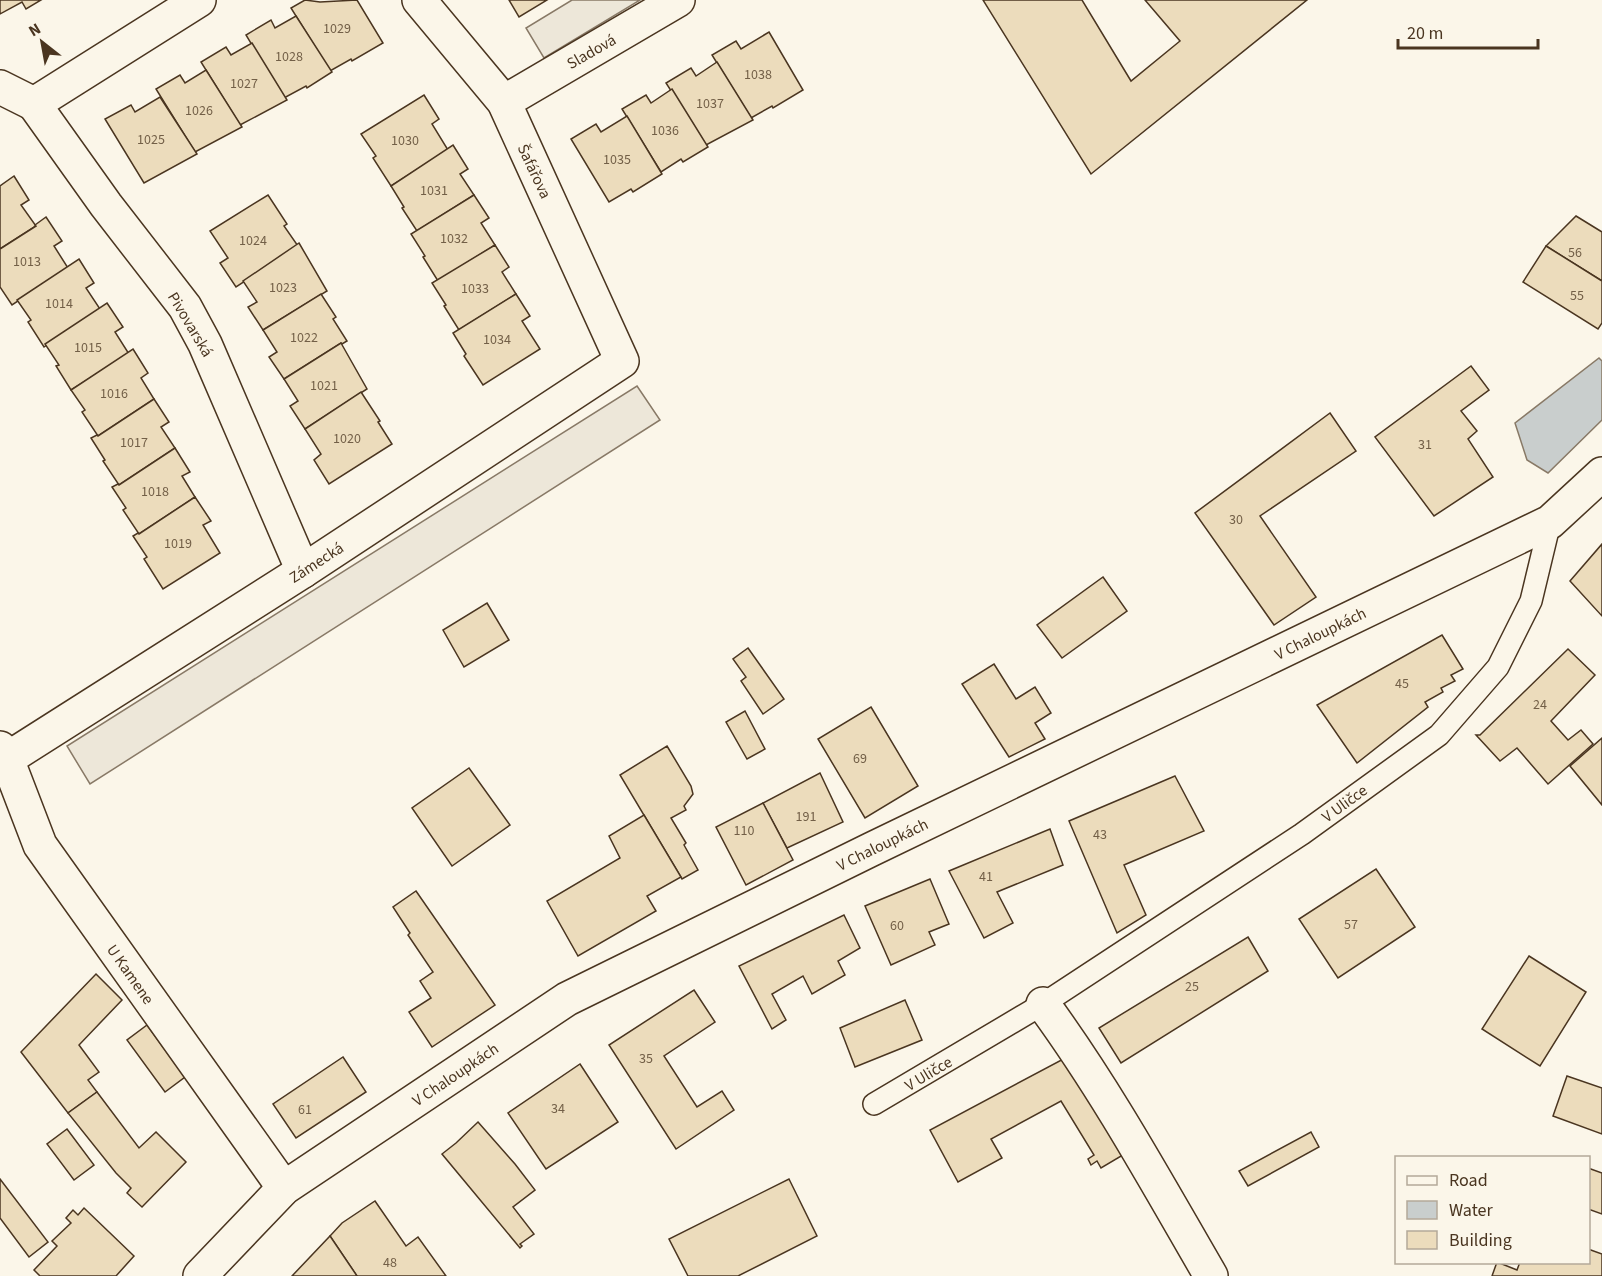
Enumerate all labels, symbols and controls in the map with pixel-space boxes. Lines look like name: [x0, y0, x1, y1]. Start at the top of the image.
north arrow: [12, 12, 72, 72]
scale bar: [1398, 12, 1538, 50]
text: N: [25, 18, 45, 42]
house number: 1029: [323, 19, 351, 39]
text: 20 m: [1407, 21, 1443, 46]
street label: Sladová: [563, 29, 620, 75]
house number: 1028: [275, 47, 303, 67]
house number: 1038: [744, 65, 772, 85]
house number: 1027: [230, 74, 258, 94]
house number: 1037: [696, 94, 724, 114]
house number: 1026: [185, 101, 213, 121]
house number: 1036: [651, 121, 679, 141]
house number: 1025: [137, 130, 165, 150]
house number: 1030: [391, 131, 419, 151]
street label: Šafářova: [512, 140, 556, 202]
house number: 1035: [603, 150, 631, 170]
house number: 1031: [420, 181, 448, 201]
house number: 1032: [440, 229, 468, 249]
house number: 1024: [239, 231, 267, 251]
house number: 56: [1568, 243, 1582, 263]
house number: 1013: [13, 252, 41, 272]
house number: 1023: [269, 278, 297, 298]
house number: 1033: [461, 279, 489, 299]
house number: 55: [1570, 286, 1584, 306]
street label: Pivovarská: [162, 288, 218, 361]
house number: 1014: [45, 294, 73, 314]
house number: 1022: [290, 328, 318, 348]
house number: 1034: [483, 330, 511, 350]
house number: 1015: [74, 338, 102, 358]
house number: 1021: [310, 376, 338, 396]
house number: 1016: [100, 384, 128, 404]
house number: 1020: [333, 429, 361, 449]
house number: 1017: [120, 433, 148, 453]
house number: 31: [1418, 435, 1432, 455]
house number: 1018: [141, 482, 169, 502]
house number: 30: [1229, 510, 1243, 530]
house number: 1019: [164, 534, 192, 554]
street label: Zámecká: [285, 537, 348, 589]
street label: V Chaloupkách: [1271, 602, 1370, 666]
house number: 45: [1395, 674, 1409, 694]
house number: 24: [1533, 695, 1547, 715]
house number: 69: [853, 749, 867, 769]
street label: V Uličce: [1317, 780, 1372, 828]
house number: 191: [796, 807, 816, 827]
street label: V Chaloupkách: [833, 813, 932, 877]
house number: 110: [734, 821, 754, 841]
house number: 43: [1093, 825, 1107, 845]
house number: 41: [979, 867, 993, 887]
house number: 57: [1344, 915, 1358, 935]
house number: 60: [890, 916, 904, 936]
street label: U Kamene: [101, 940, 159, 1009]
house number: 25: [1185, 977, 1199, 997]
street label: V Chaloupkách: [408, 1038, 503, 1112]
house number: 35: [639, 1049, 653, 1069]
street label: V Uličce: [901, 1051, 956, 1097]
house number: 34: [551, 1099, 565, 1119]
house number: 61: [298, 1100, 312, 1120]
legend: [1395, 1156, 1590, 1264]
text: Road: [1449, 1168, 1488, 1193]
text: Water: [1449, 1198, 1493, 1223]
text: Building: [1449, 1228, 1512, 1253]
house number: 48: [383, 1253, 397, 1273]

